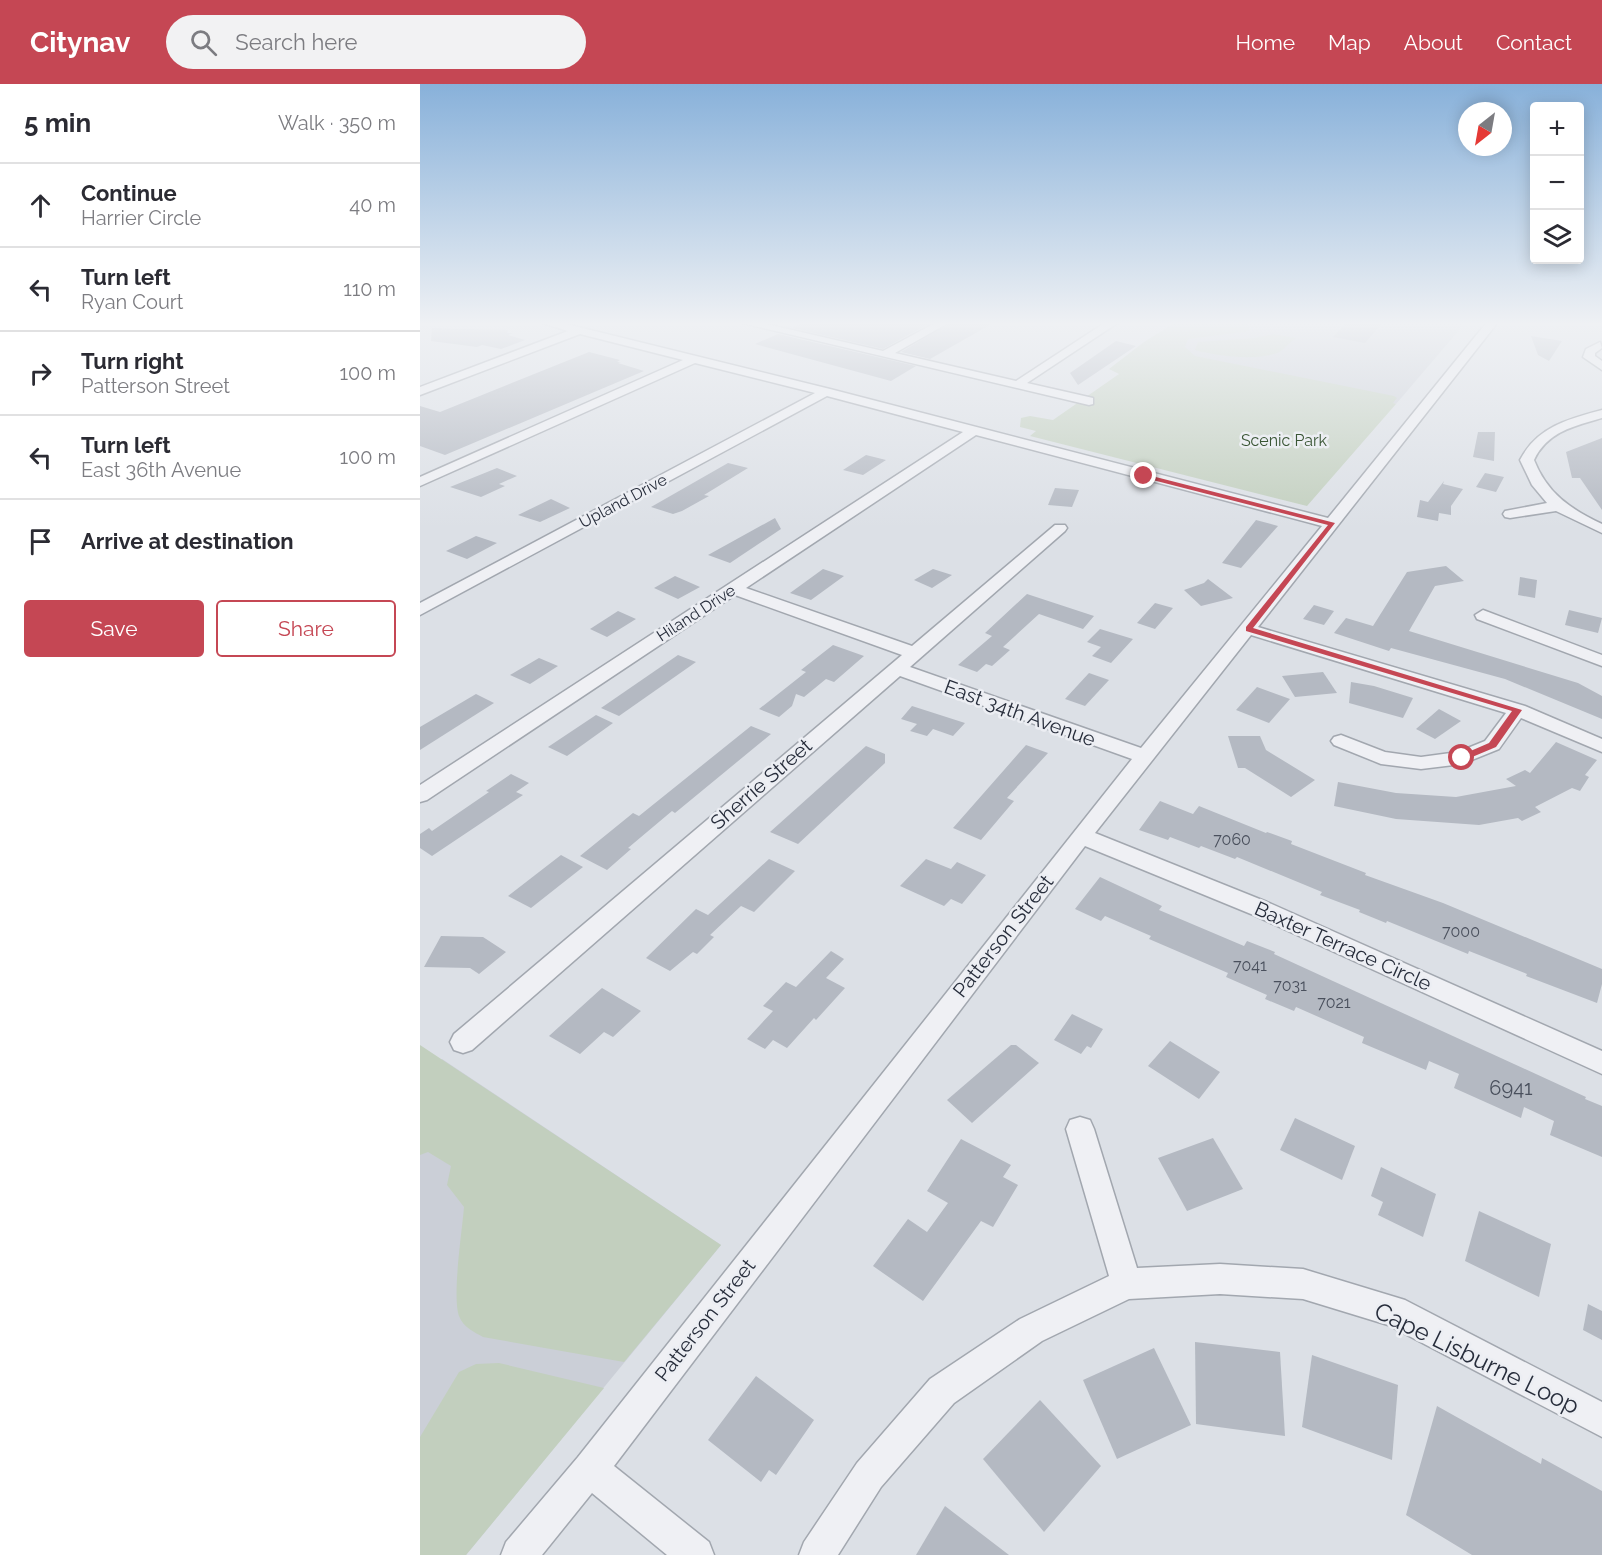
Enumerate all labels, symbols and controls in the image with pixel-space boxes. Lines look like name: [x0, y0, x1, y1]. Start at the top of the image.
search box: [166, 15, 586, 69]
text: Citynav: [30, 26, 130, 59]
icon: search: [187, 26, 220, 59]
text: Search here: [235, 29, 357, 55]
text: Home: [1236, 30, 1295, 55]
text: Map: [1328, 30, 1371, 55]
text: About: [1404, 30, 1463, 55]
text: Contact: [1496, 30, 1572, 55]
north arrow: [1458, 102, 1512, 156]
map controls: [1530, 102, 1584, 264]
button: +: [1530, 102, 1584, 156]
text: 5 min: [24, 108, 91, 138]
text: Walk · 350 m: [278, 111, 396, 135]
button: −: [1530, 156, 1584, 210]
text: Continue: [81, 180, 177, 206]
icon: ahead: [24, 189, 57, 222]
text: 40 m: [349, 193, 396, 217]
text: Harrier Circle: [81, 206, 201, 230]
button: layers: [1530, 210, 1584, 264]
text: Turn left: [81, 264, 171, 290]
icon: left: [24, 273, 57, 306]
text: 110 m: [343, 277, 396, 301]
text: Ryan Court: [81, 290, 184, 314]
text: Turn right: [81, 348, 184, 374]
icon: right: [24, 357, 57, 390]
text: 100 m: [339, 361, 396, 385]
text: Patterson Street: [81, 374, 230, 398]
park label: Scenic Park: [1241, 431, 1328, 450]
text: Turn left: [81, 432, 171, 458]
icon: left: [24, 441, 57, 474]
text: 100 m: [339, 445, 396, 469]
text: East 36th Avenue: [81, 458, 241, 482]
route end: [1130, 462, 1156, 488]
street label: Upland Drive: [576, 470, 670, 532]
icon: arrive: [24, 525, 57, 558]
text: Arrive at destination: [81, 528, 294, 554]
street label: Hiland Drive: [653, 581, 739, 645]
button: Save: [24, 600, 204, 657]
button: Share: [216, 600, 396, 657]
street label: East 34th Avenue: [941, 675, 1099, 752]
street label: Sherrie Street: [705, 733, 817, 834]
route start: [1448, 744, 1474, 770]
house number: 7060: [1213, 830, 1251, 849]
street label: Patterson Street: [948, 870, 1058, 1002]
street label: Baxter Terrace Circle: [1251, 896, 1435, 996]
house number: 7000: [1442, 922, 1480, 941]
house number: 7041: [1233, 956, 1267, 975]
house number: 7031: [1273, 976, 1307, 995]
house number: 7021: [1317, 993, 1351, 1012]
house number: 6941: [1489, 1076, 1533, 1100]
street label: Patterson Street: [650, 1254, 760, 1386]
street label: Cape Lisburne Loop: [1370, 1296, 1584, 1420]

